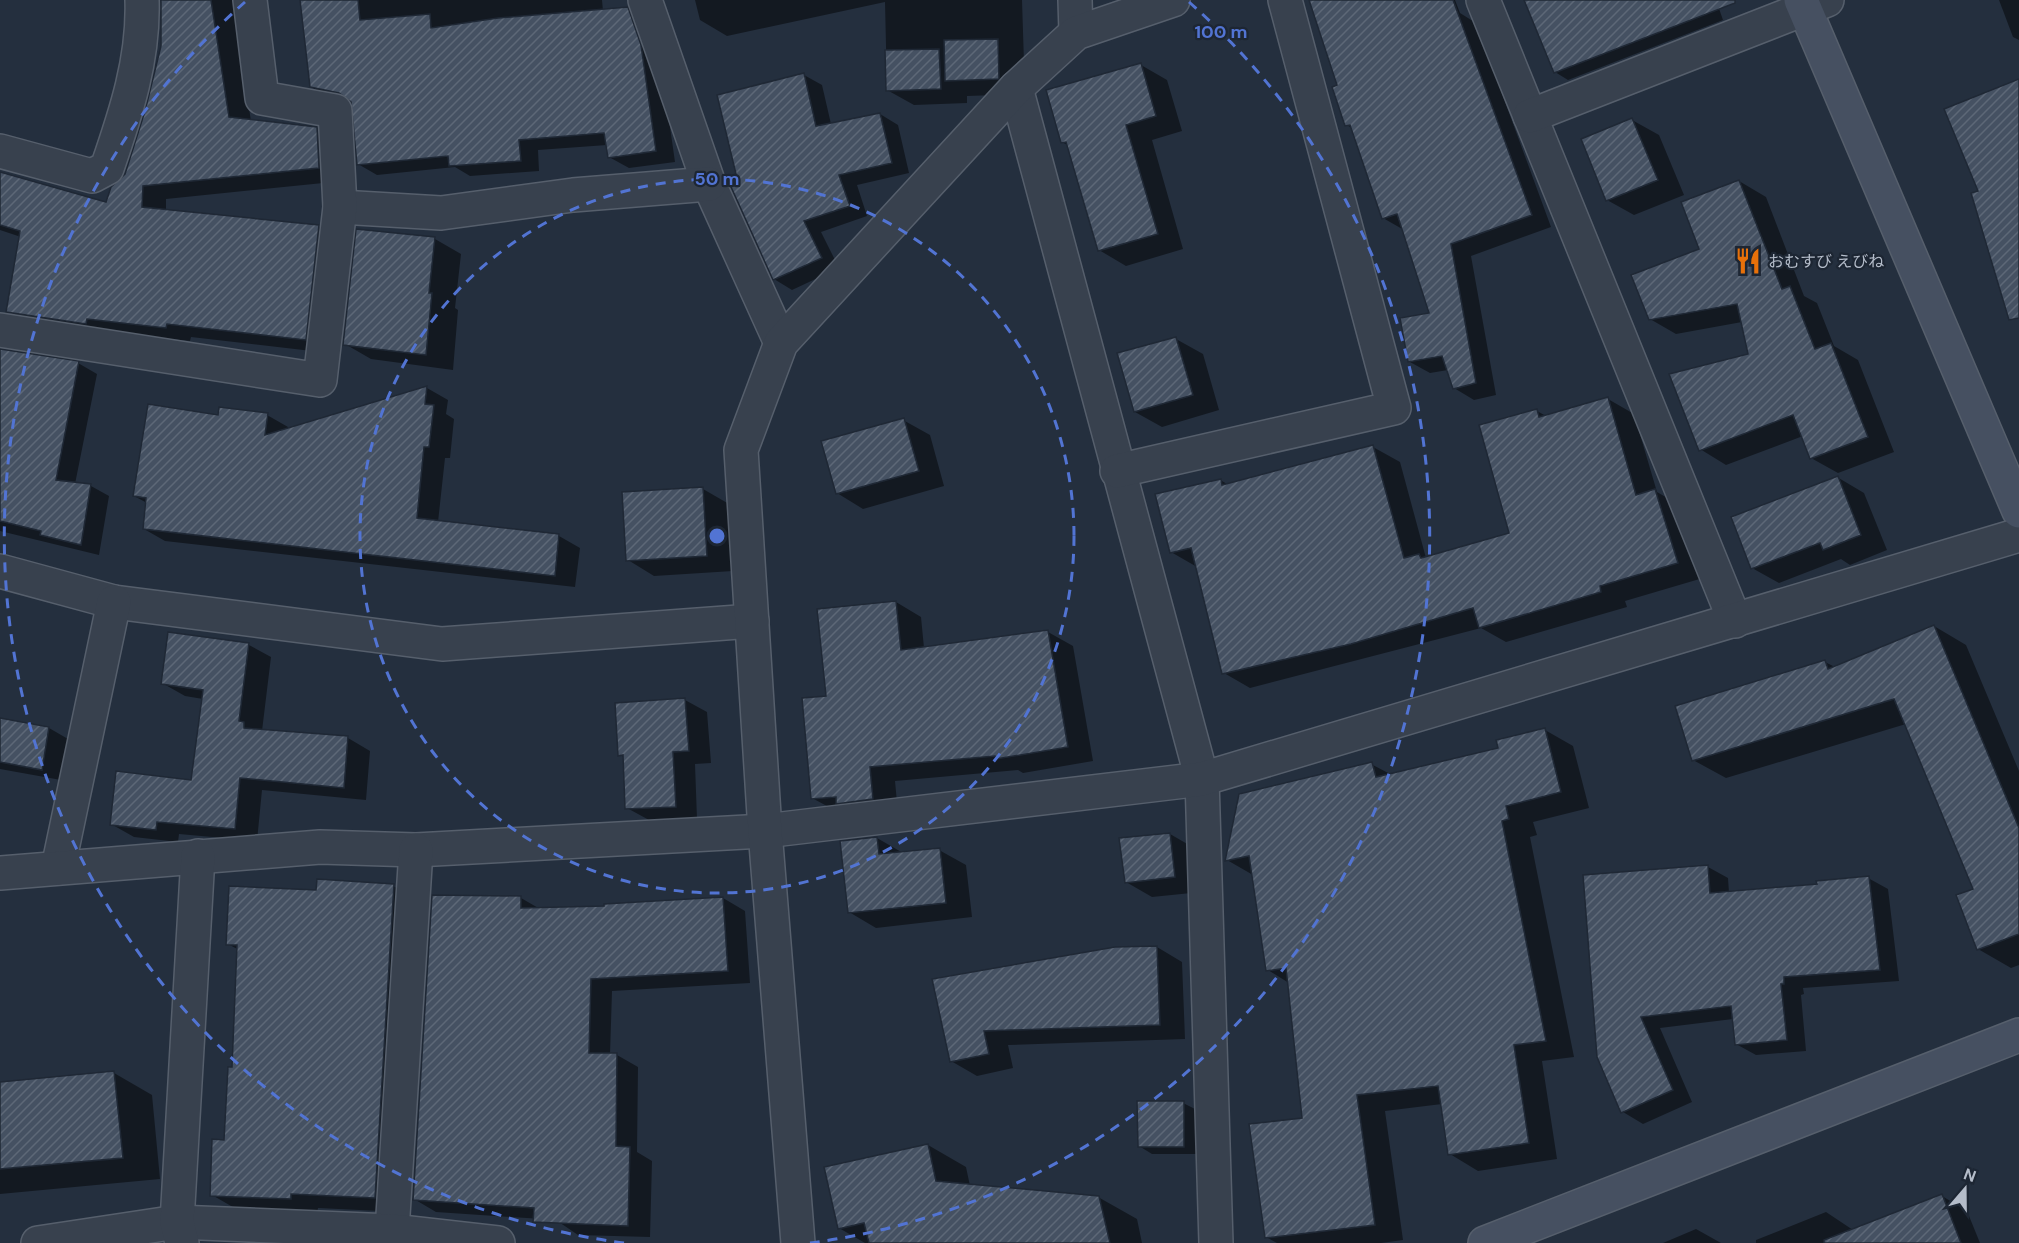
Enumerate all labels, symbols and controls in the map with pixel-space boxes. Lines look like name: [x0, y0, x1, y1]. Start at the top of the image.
text: 100 m: [1194, 20, 1248, 44]
text: 50 m: [694, 167, 740, 191]
restaurant icon: おむすび えびね: [1733, 246, 1763, 276]
place label: おむすび えびね: [1768, 251, 1884, 272]
centre of rings: [707, 526, 727, 546]
north arrow: [1935, 1159, 1995, 1219]
text: N: [1961, 1164, 1979, 1187]

